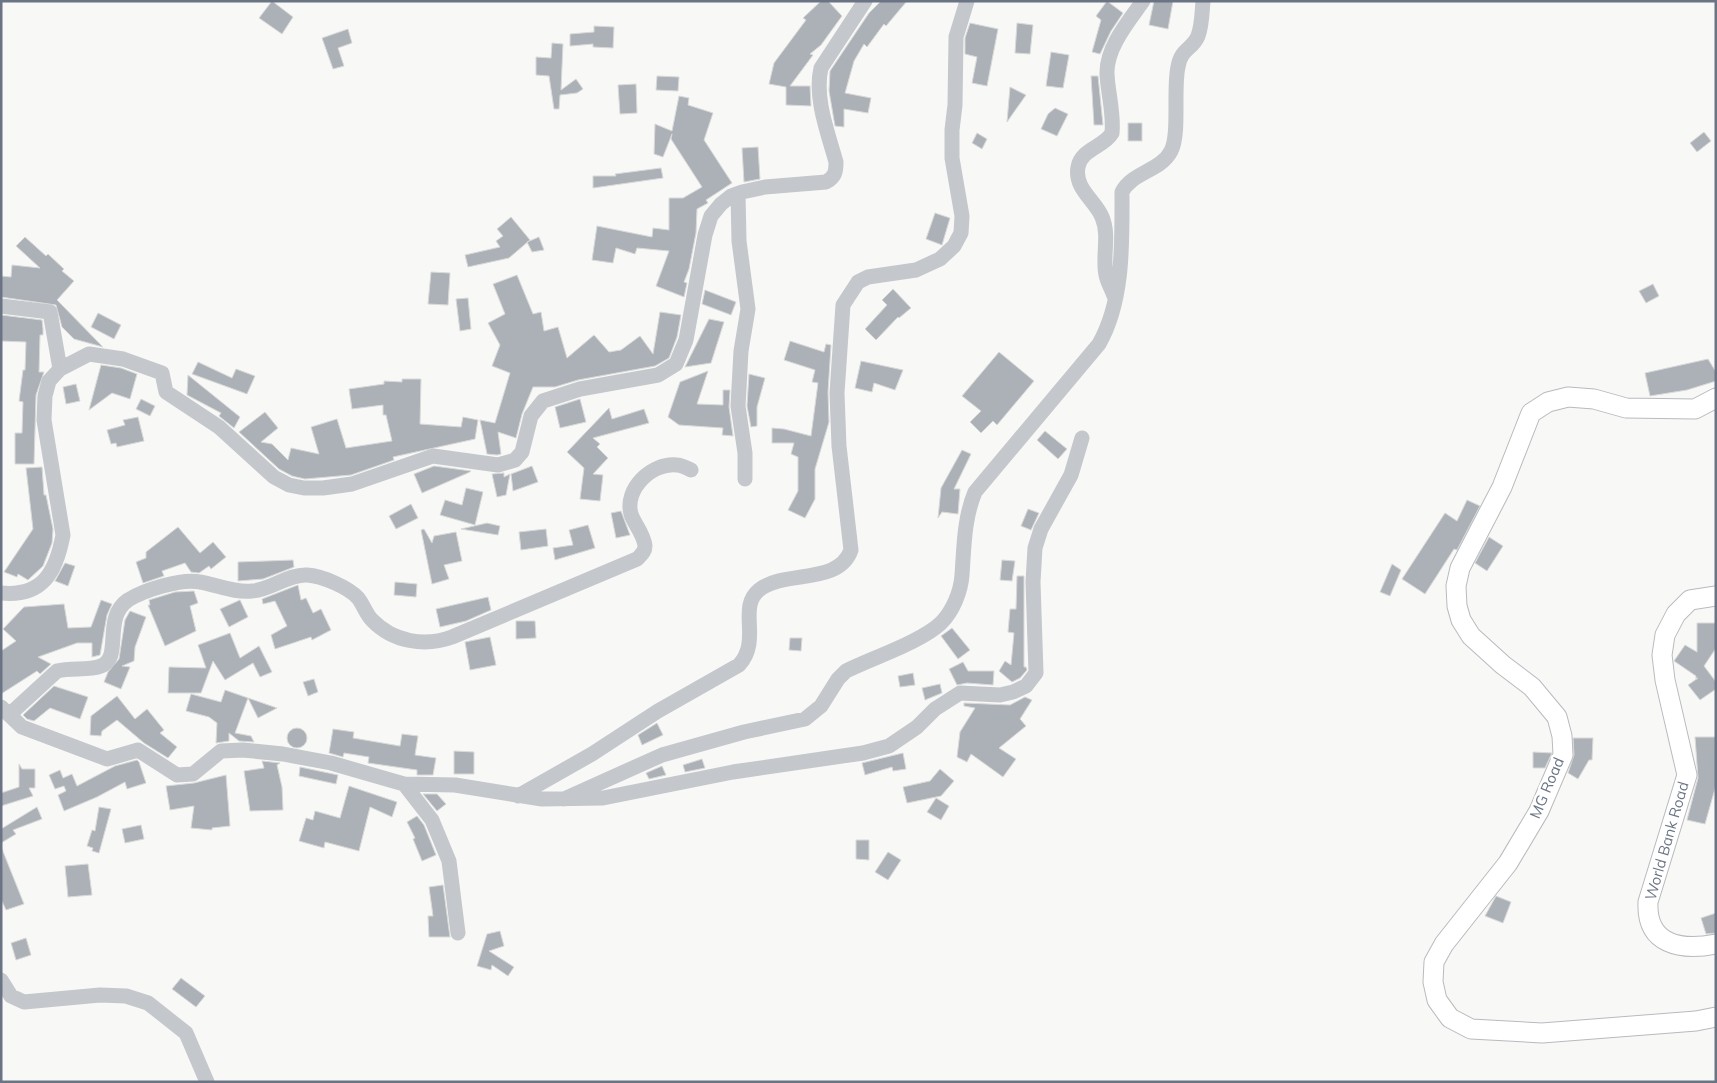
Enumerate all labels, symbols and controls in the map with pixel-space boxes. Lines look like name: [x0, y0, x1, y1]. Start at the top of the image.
street label: MG Road: [1525, 754, 1568, 821]
street label: World Bank Road: [1640, 779, 1693, 902]

